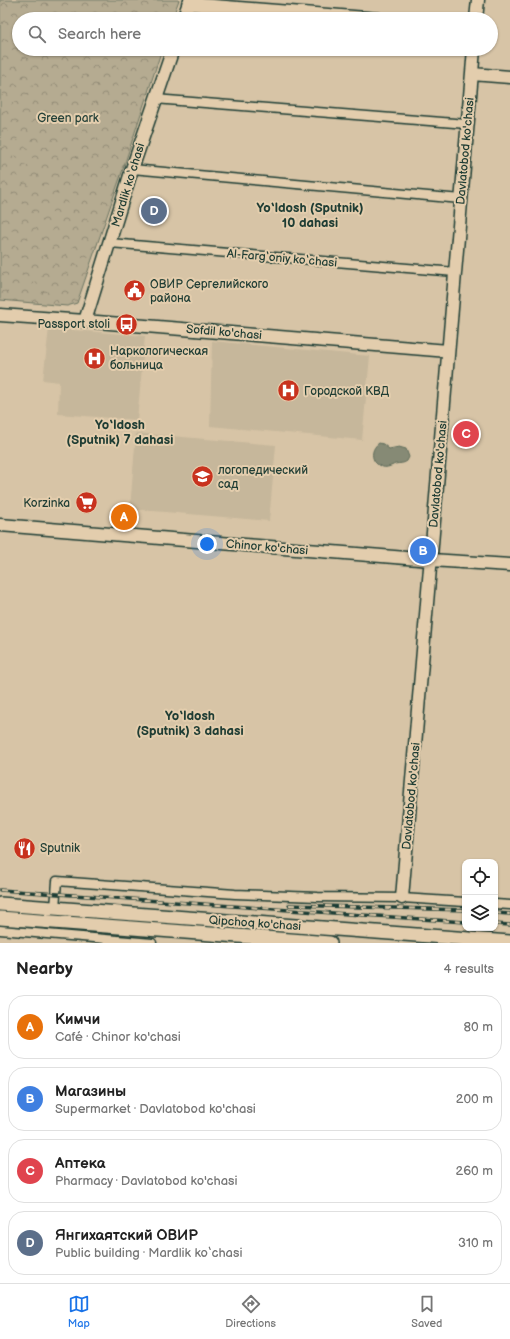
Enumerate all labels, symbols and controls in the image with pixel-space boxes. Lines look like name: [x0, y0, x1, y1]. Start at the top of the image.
search box: [12, 12, 498, 56]
icon: search: [26, 23, 48, 45]
text: Search here: [58, 25, 141, 44]
street label: Davlatobod ko'chasi: [453, 97, 478, 205]
park label: Green park: [37, 111, 99, 126]
street label: Mardlik ko‘chasi: [109, 141, 148, 229]
pin: D: [141, 196, 167, 226]
district label: Yo‘ldosh (Sputnik) 10 dahasi: [257, 200, 363, 231]
street label: Al-Farg‘oniy ko‘chasi: [226, 246, 338, 271]
place label: ОВИР Сергелийского района: [150, 277, 268, 306]
public building icon: ОВИР Сергелийского района: [121, 278, 147, 304]
bus stop icon: Passport stoli: [113, 311, 139, 337]
place label: Passport stoli: [38, 317, 110, 332]
street label: Sofdil ko'chasi: [185, 322, 263, 343]
place label: Наркологическая больница: [110, 344, 209, 373]
hospital icon: Наркологическая больница: [81, 345, 107, 371]
hospital icon: Городской КВД: [276, 378, 302, 404]
place label: Городской КВД: [304, 384, 390, 399]
district label: Yo‘ldosh (Sputnik) 7 dahasi: [67, 417, 173, 448]
pin: C: [453, 419, 479, 449]
street label: Davlatobod ko'chasi: [426, 420, 451, 528]
place label: логопедический сад: [218, 463, 308, 492]
school or university icon: логопедический сад: [190, 464, 216, 490]
supermarket icon: Korzinka: [73, 490, 99, 516]
place label: Korzinka: [23, 496, 70, 511]
pin: A: [111, 502, 137, 532]
your location: [197, 534, 217, 554]
street label: Chinor ko'chasi: [225, 536, 309, 559]
pin: B: [410, 536, 436, 566]
district label: Yo‘ldosh (Sputnik) 3 dahasi: [136, 708, 244, 739]
street label: Davlatobod ko'chasi: [399, 742, 424, 850]
restaurant icon: Sputnik: [11, 835, 37, 861]
place label: Sputnik: [40, 841, 80, 856]
map controls: [462, 859, 498, 931]
button: locate: [462, 859, 498, 895]
button: layers: [462, 895, 498, 931]
street label: Qipchoq ko'chasi: [208, 913, 302, 934]
text: Nearby: [16, 959, 73, 979]
text: 4 results: [444, 961, 494, 977]
text: Кимчи: [55, 1010, 100, 1029]
text: A: [26, 1019, 34, 1035]
text: 80 m: [464, 1019, 493, 1035]
text: Café · Chinor ko'chasi: [55, 1029, 181, 1045]
text: Магазины: [55, 1082, 126, 1101]
text: B: [25, 1091, 35, 1107]
text: 200 m: [456, 1091, 493, 1107]
text: Supermarket · Davlatobod ko'chasi: [55, 1101, 256, 1117]
text: Аптека: [55, 1154, 105, 1173]
text: C: [25, 1163, 35, 1179]
text: 260 m: [455, 1163, 493, 1179]
text: Pharmacy · Davlatobod ko'chasi: [55, 1173, 238, 1189]
text: Янгихаятский ОВИР: [55, 1226, 198, 1245]
text: D: [25, 1235, 35, 1251]
text: 310 m: [458, 1235, 493, 1251]
text: Public building · Mardlik ko‘chasi: [55, 1245, 242, 1261]
tab: Map: [68, 1293, 90, 1330]
tab: Directions: [225, 1293, 276, 1330]
tab: Saved: [411, 1293, 442, 1330]

